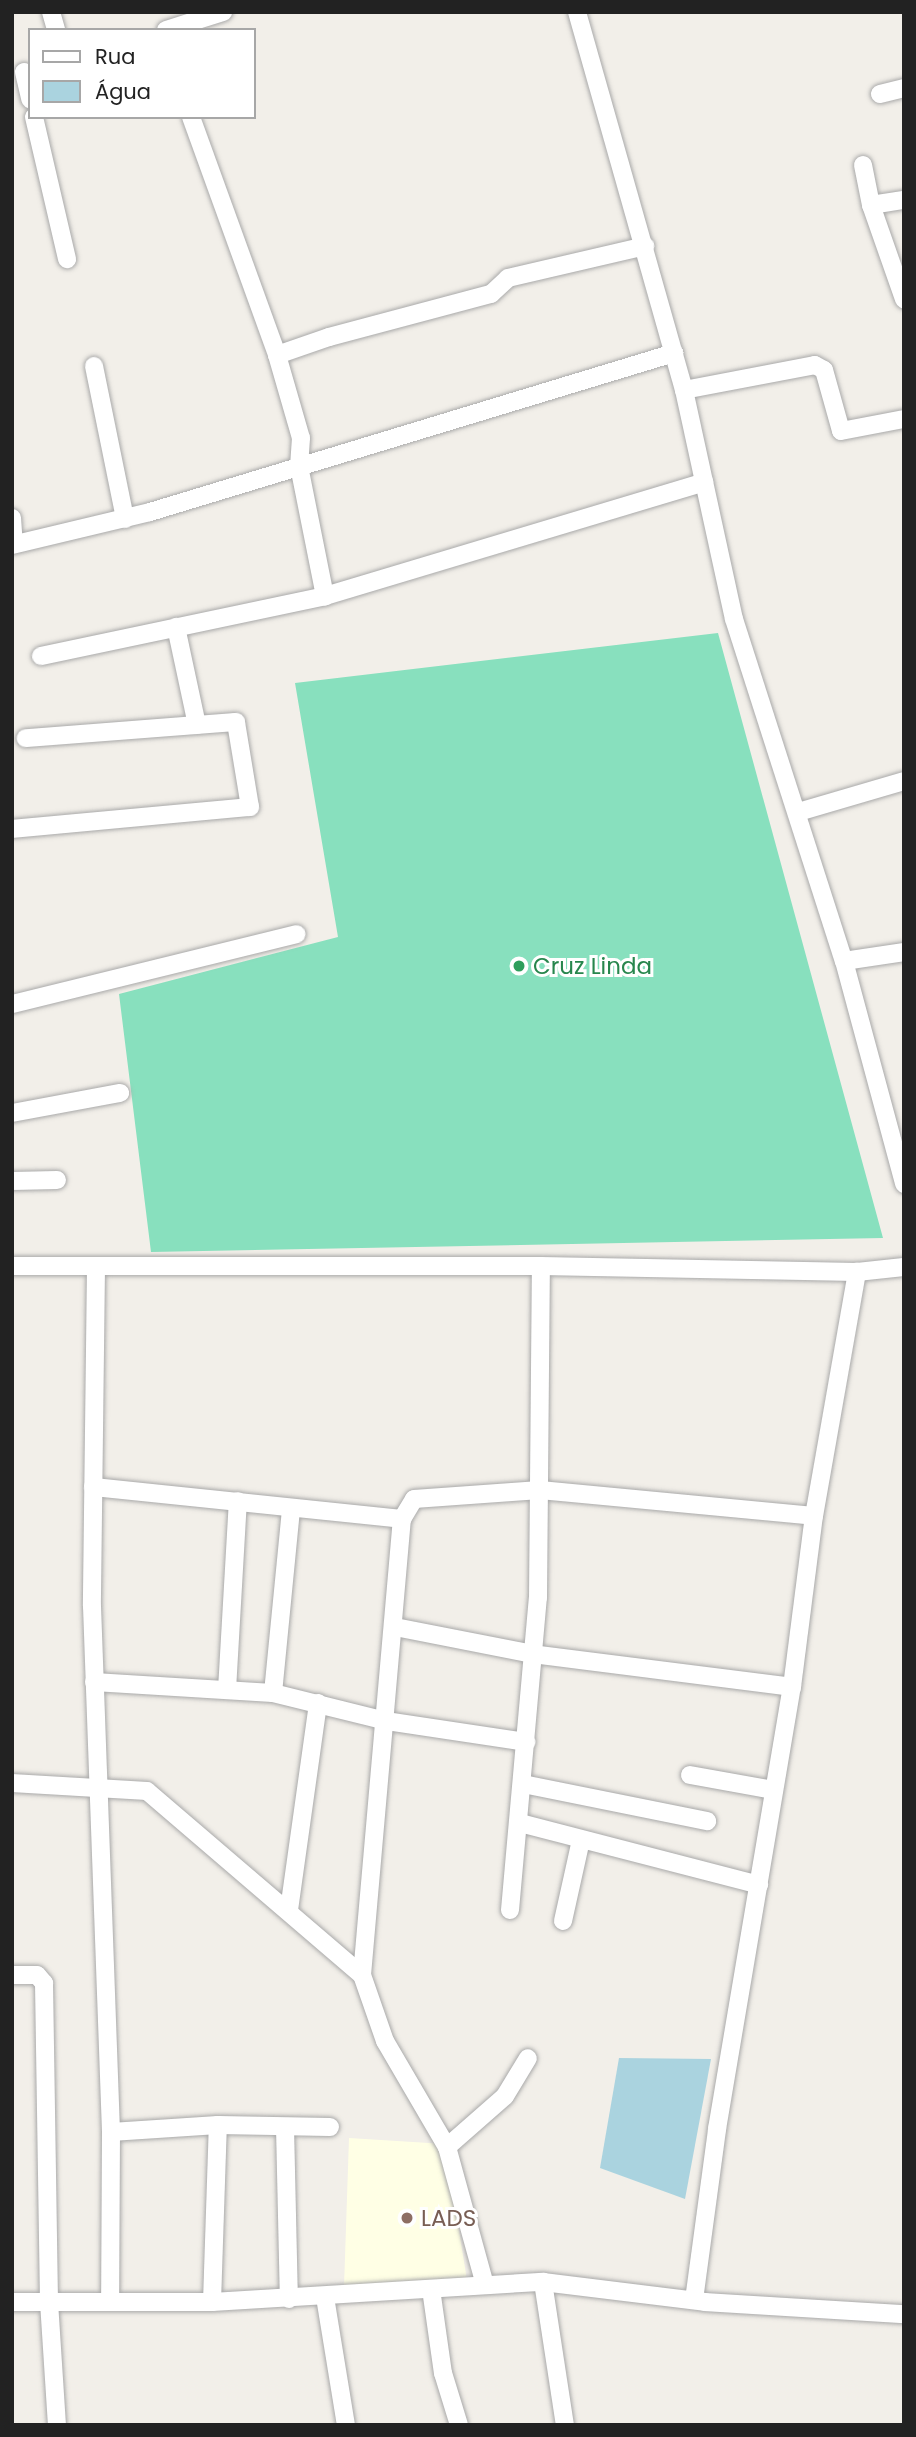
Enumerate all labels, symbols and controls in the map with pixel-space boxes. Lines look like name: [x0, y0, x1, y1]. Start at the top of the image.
legend: [28, 28, 256, 119]
text: Rua: [95, 42, 135, 71]
text: Água: [95, 77, 151, 106]
place label: Cruz Linda: [533, 952, 652, 980]
marker: Cruz Linda: [511, 958, 527, 974]
place label: LADS: [421, 2204, 476, 2232]
marker: LADS: [399, 2210, 415, 2226]

